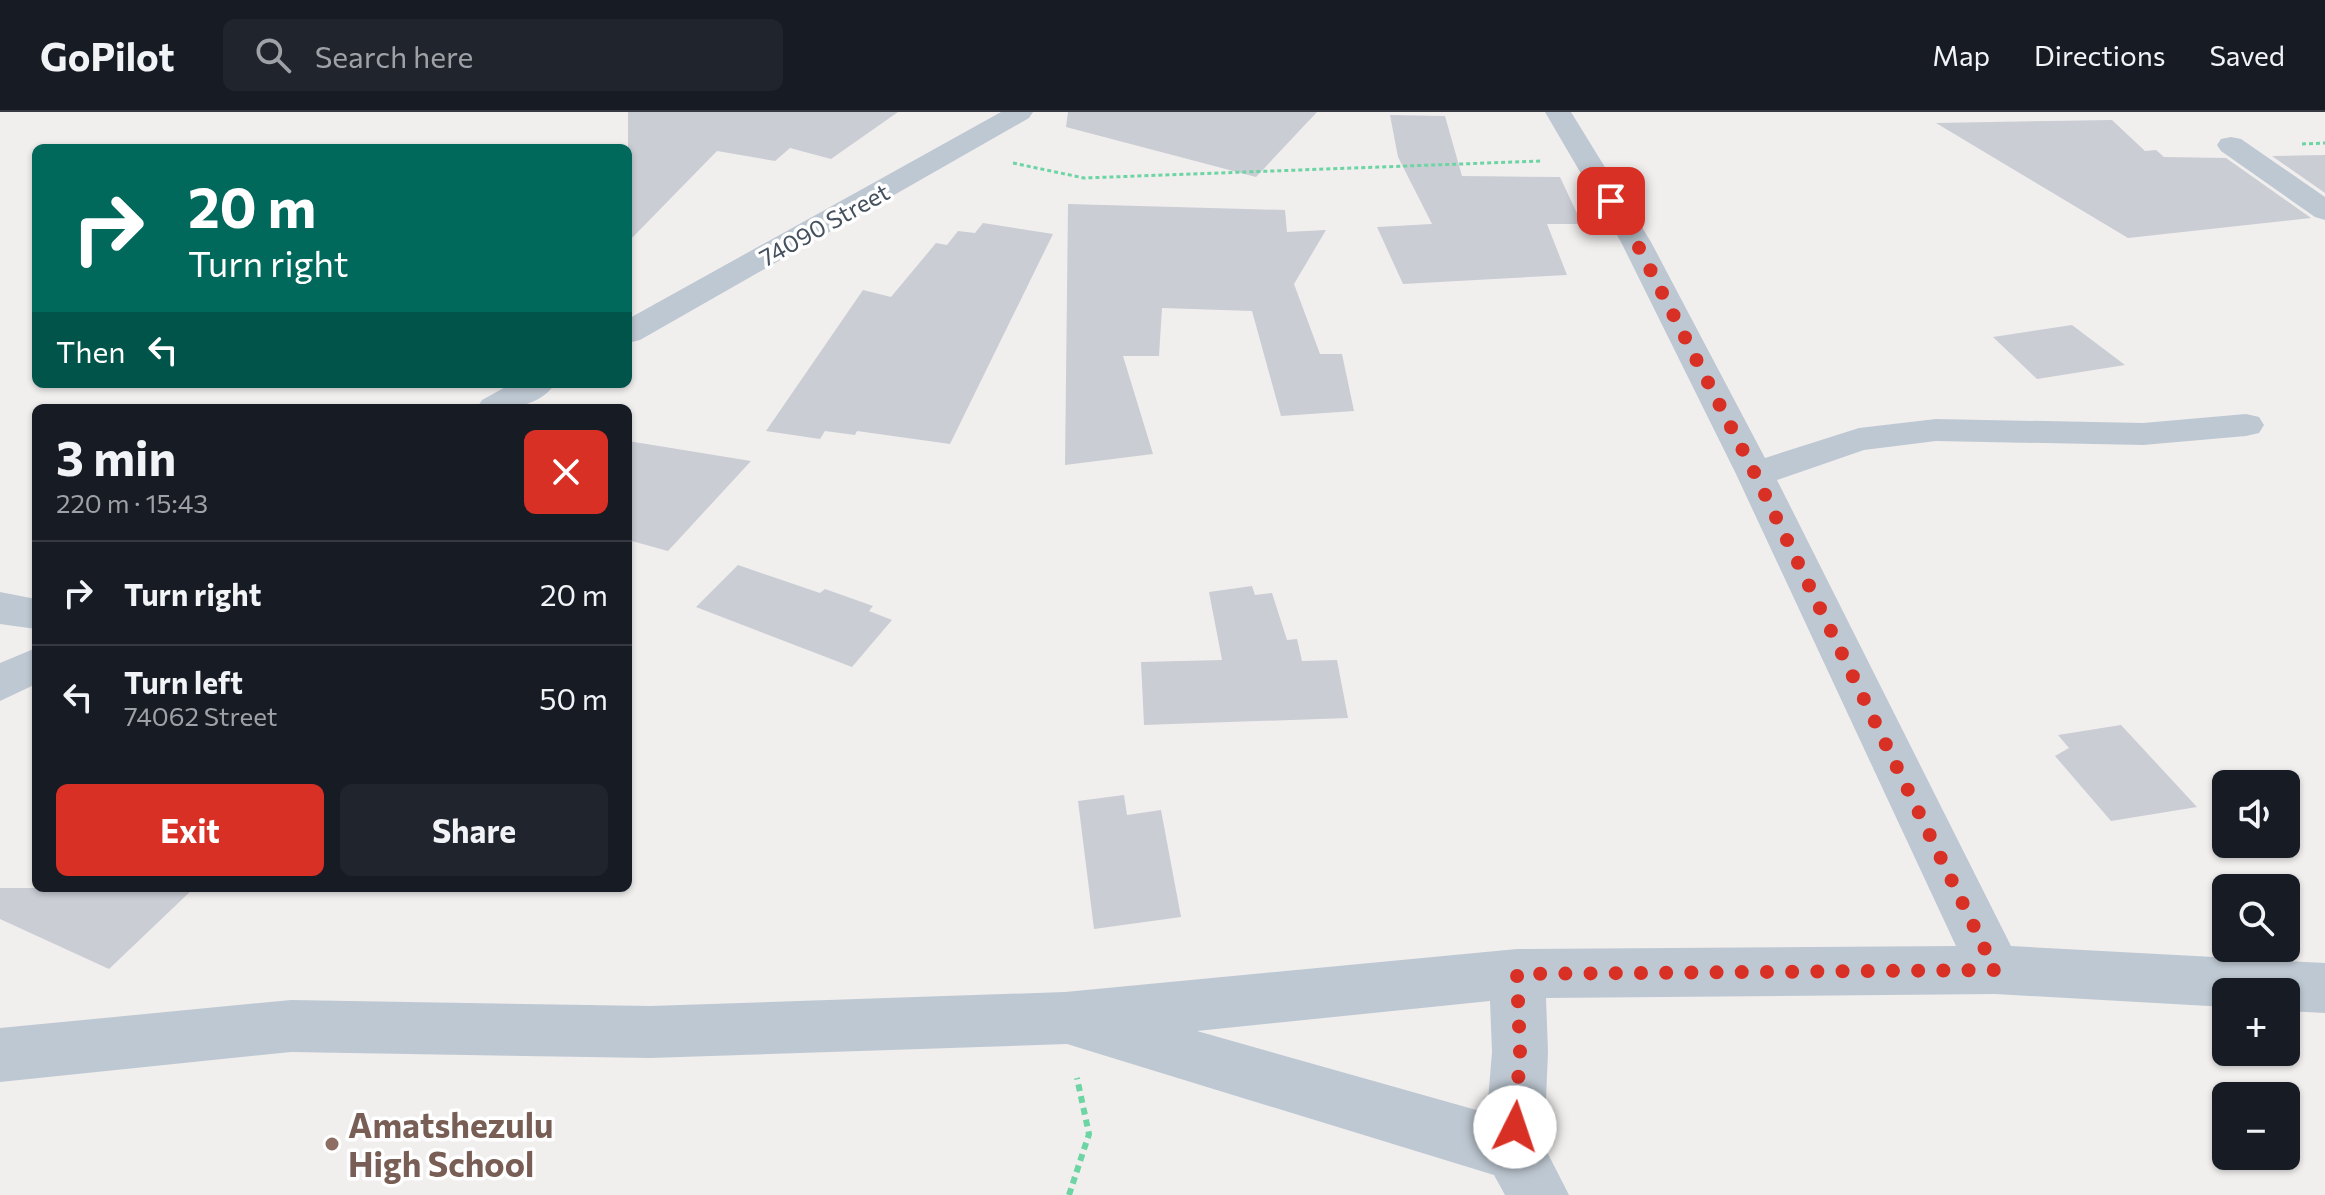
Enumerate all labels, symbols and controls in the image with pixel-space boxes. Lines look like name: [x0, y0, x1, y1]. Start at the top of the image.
search box: [223, 19, 783, 91]
text: GoPilot: [40, 32, 175, 79]
icon: search: [251, 33, 295, 77]
text: Search here: [315, 37, 473, 74]
text: Map: [1932, 38, 1990, 72]
text: Directions: [2034, 38, 2165, 72]
text: Saved: [2209, 38, 2285, 72]
pin: [1577, 167, 1645, 235]
text: 20 m: [188, 171, 316, 240]
icon: right: [56, 176, 160, 280]
street label: 74090 Street: [754, 176, 894, 272]
icon: arrive: [1589, 179, 1633, 223]
text: Turn right: [188, 240, 349, 284]
icon: left: [141, 328, 185, 372]
text: Then: [56, 332, 125, 369]
text: 3 min: [56, 427, 176, 486]
button: close: [524, 430, 608, 514]
text: 220 m · 15:43: [56, 487, 208, 518]
icon: right: [56, 571, 100, 615]
text: Turn right: [124, 575, 261, 612]
text: 20 m: [540, 575, 608, 612]
text: Turn left: [124, 663, 243, 700]
icon: left: [56, 675, 100, 719]
text: 50 m: [539, 679, 608, 716]
text: 74062 Street: [124, 700, 277, 731]
map controls: [2212, 770, 2300, 1170]
button: sound: [2212, 770, 2300, 858]
button: Exit: [56, 784, 324, 876]
button: Share: [340, 784, 608, 876]
button: search: [2212, 874, 2300, 962]
button: +: [2212, 978, 2300, 1066]
button: −: [2212, 1082, 2300, 1170]
position arrow: [1473, 1085, 1557, 1169]
place label: Amatshezulu High School: [348, 1103, 553, 1184]
marker: Amatshezulu High School: [323, 1135, 341, 1153]

